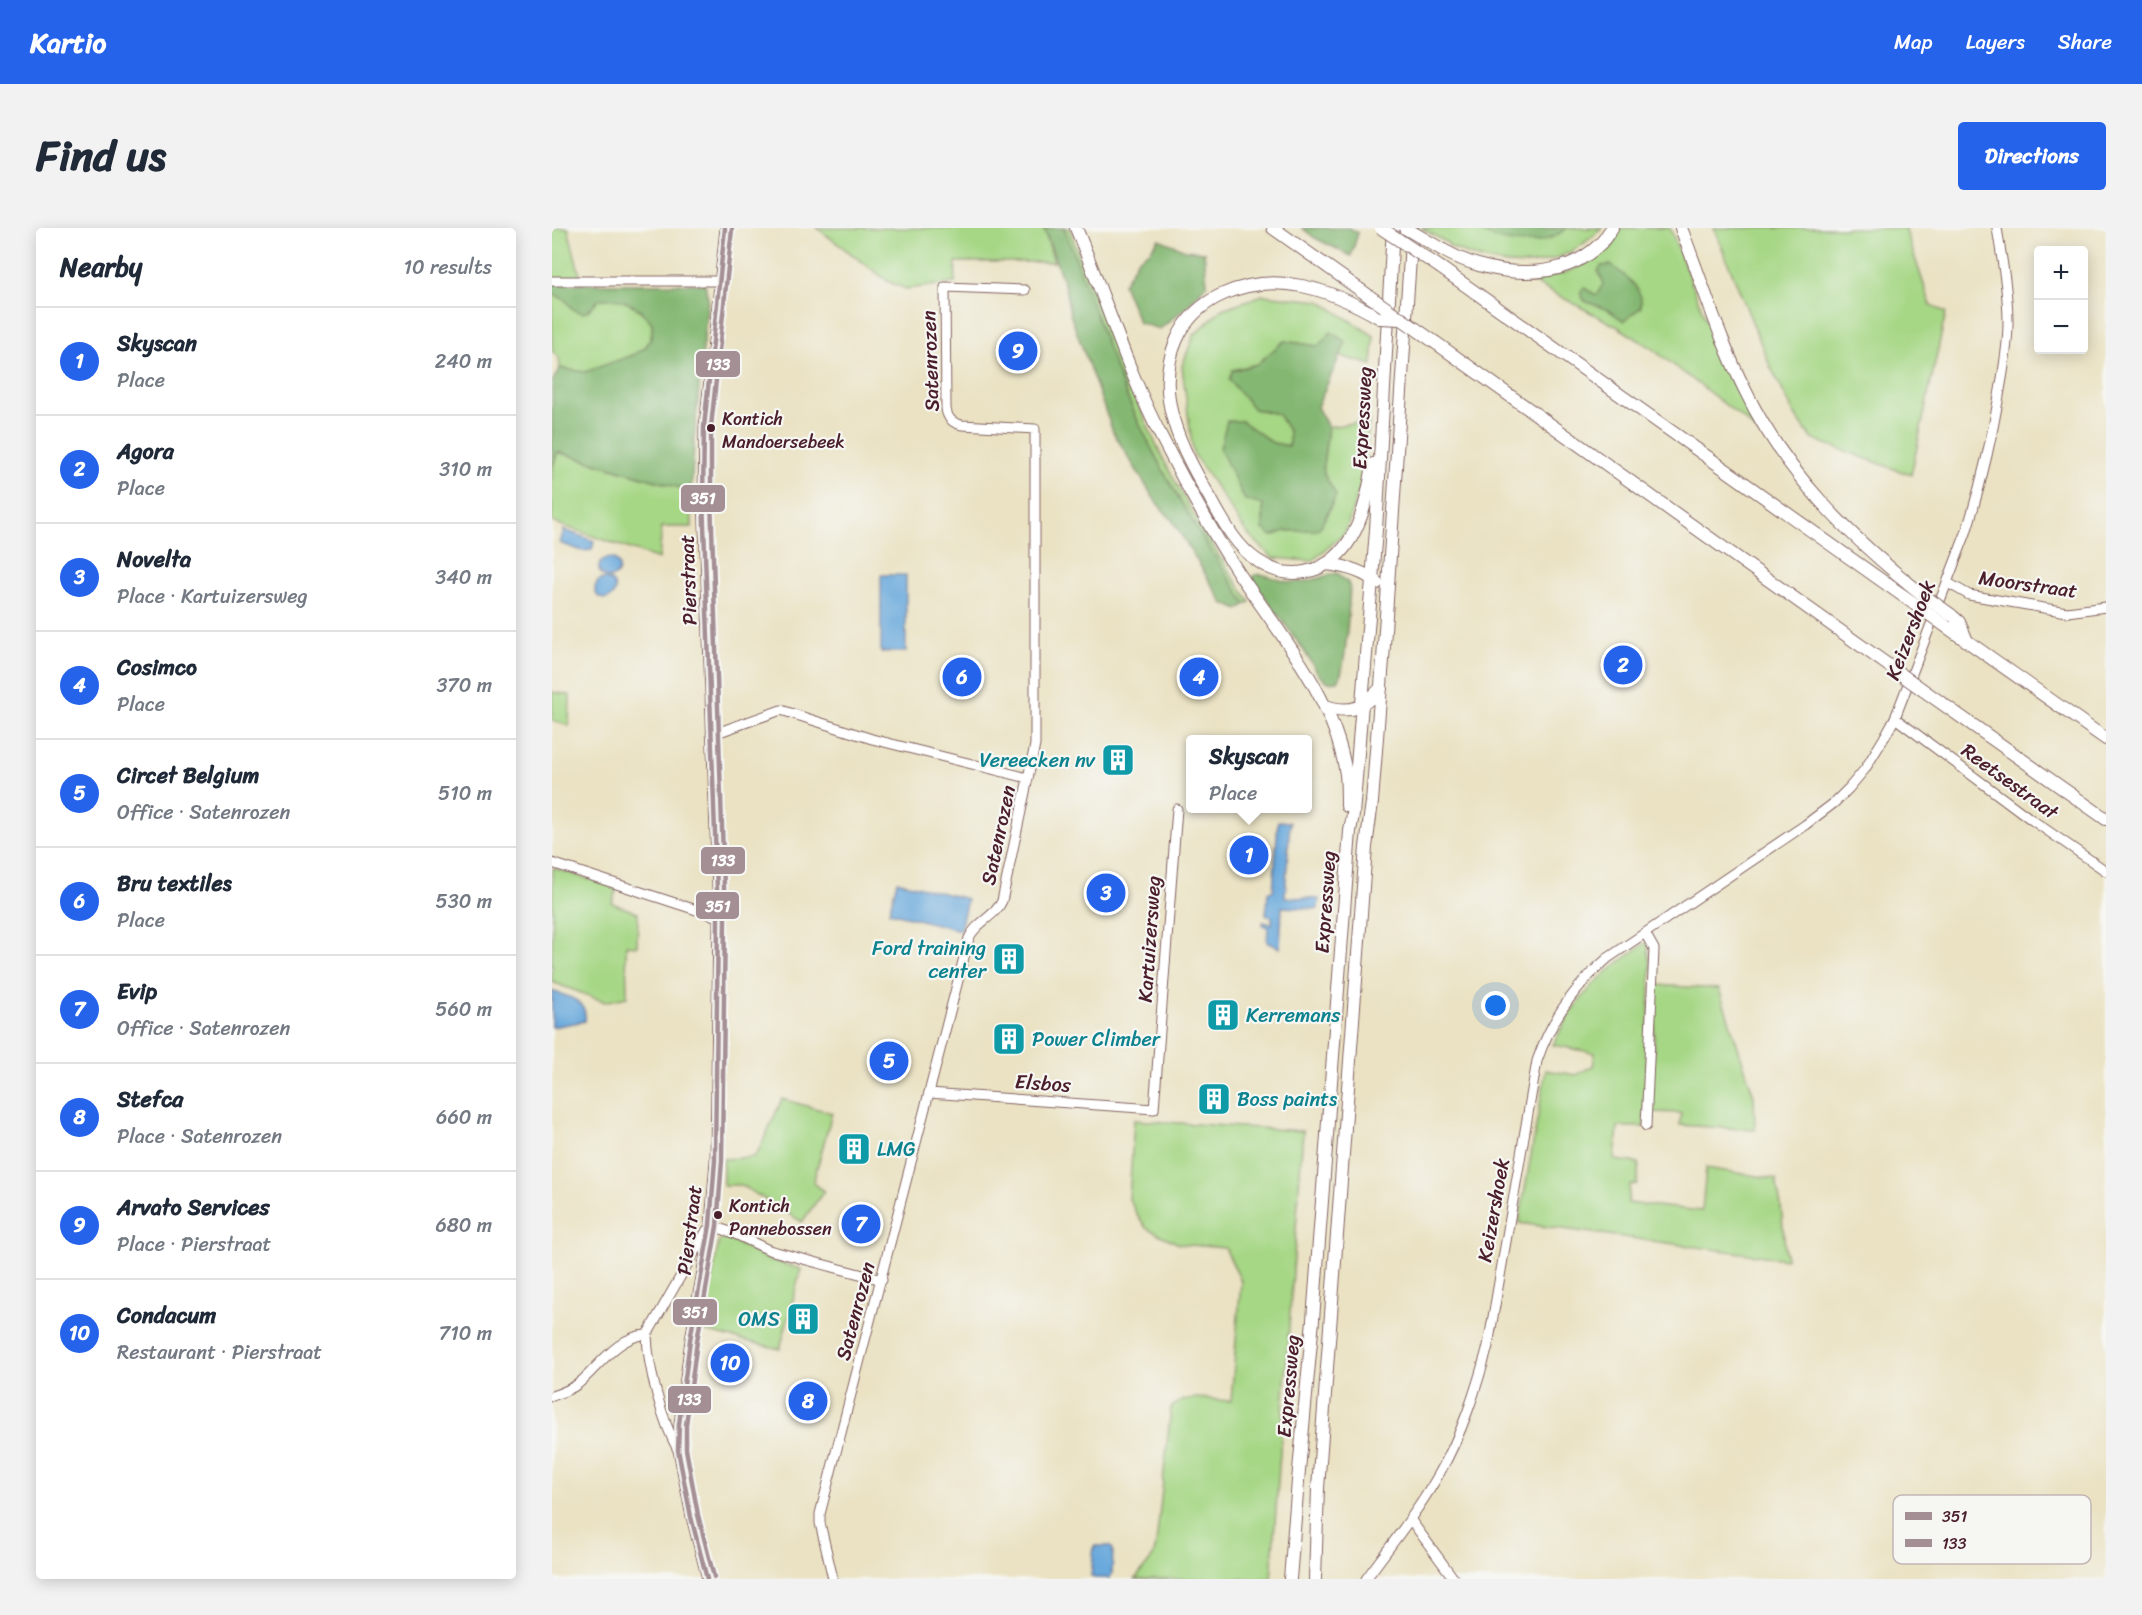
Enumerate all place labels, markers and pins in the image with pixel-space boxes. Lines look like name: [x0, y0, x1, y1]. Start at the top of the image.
pin: 9: [998, 328, 1038, 374]
place label: Kontich Mandoersebeek: [722, 403, 845, 458]
marker: Kontich Mandoersebeek: [705, 422, 717, 434]
pin: 2: [1604, 642, 1642, 688]
pin: 6: [942, 654, 982, 700]
pin: 4: [1180, 654, 1218, 700]
building icon: Vereecken nv: [1100, 742, 1136, 778]
place label: Vereecken nv: [979, 743, 1096, 778]
pin: 1: [1230, 832, 1268, 878]
pin: 3: [1086, 870, 1126, 916]
place label: Ford training center: [872, 931, 988, 989]
building icon: Ford training center: [991, 941, 1027, 977]
building icon: Kerremans: [1205, 997, 1241, 1033]
place label: Kerremans: [1246, 998, 1341, 1033]
building icon: Power Climber: [991, 1021, 1027, 1057]
place label: Power Climber: [1032, 1022, 1161, 1057]
pin: 5: [870, 1038, 908, 1084]
building icon: Boss paints: [1196, 1081, 1232, 1117]
place label: Boss paints: [1237, 1082, 1338, 1117]
building icon: LMG: [836, 1131, 872, 1167]
place label: LMG: [877, 1132, 916, 1167]
place label: Kontich Pannebossen: [729, 1190, 832, 1245]
pin: 7: [842, 1202, 880, 1246]
marker: Kontich Pannebossen: [712, 1209, 724, 1221]
building icon: OMS: [785, 1301, 821, 1337]
place label: OMS: [738, 1302, 780, 1337]
pin: 10: [710, 1340, 750, 1386]
pin: 8: [788, 1378, 828, 1424]

